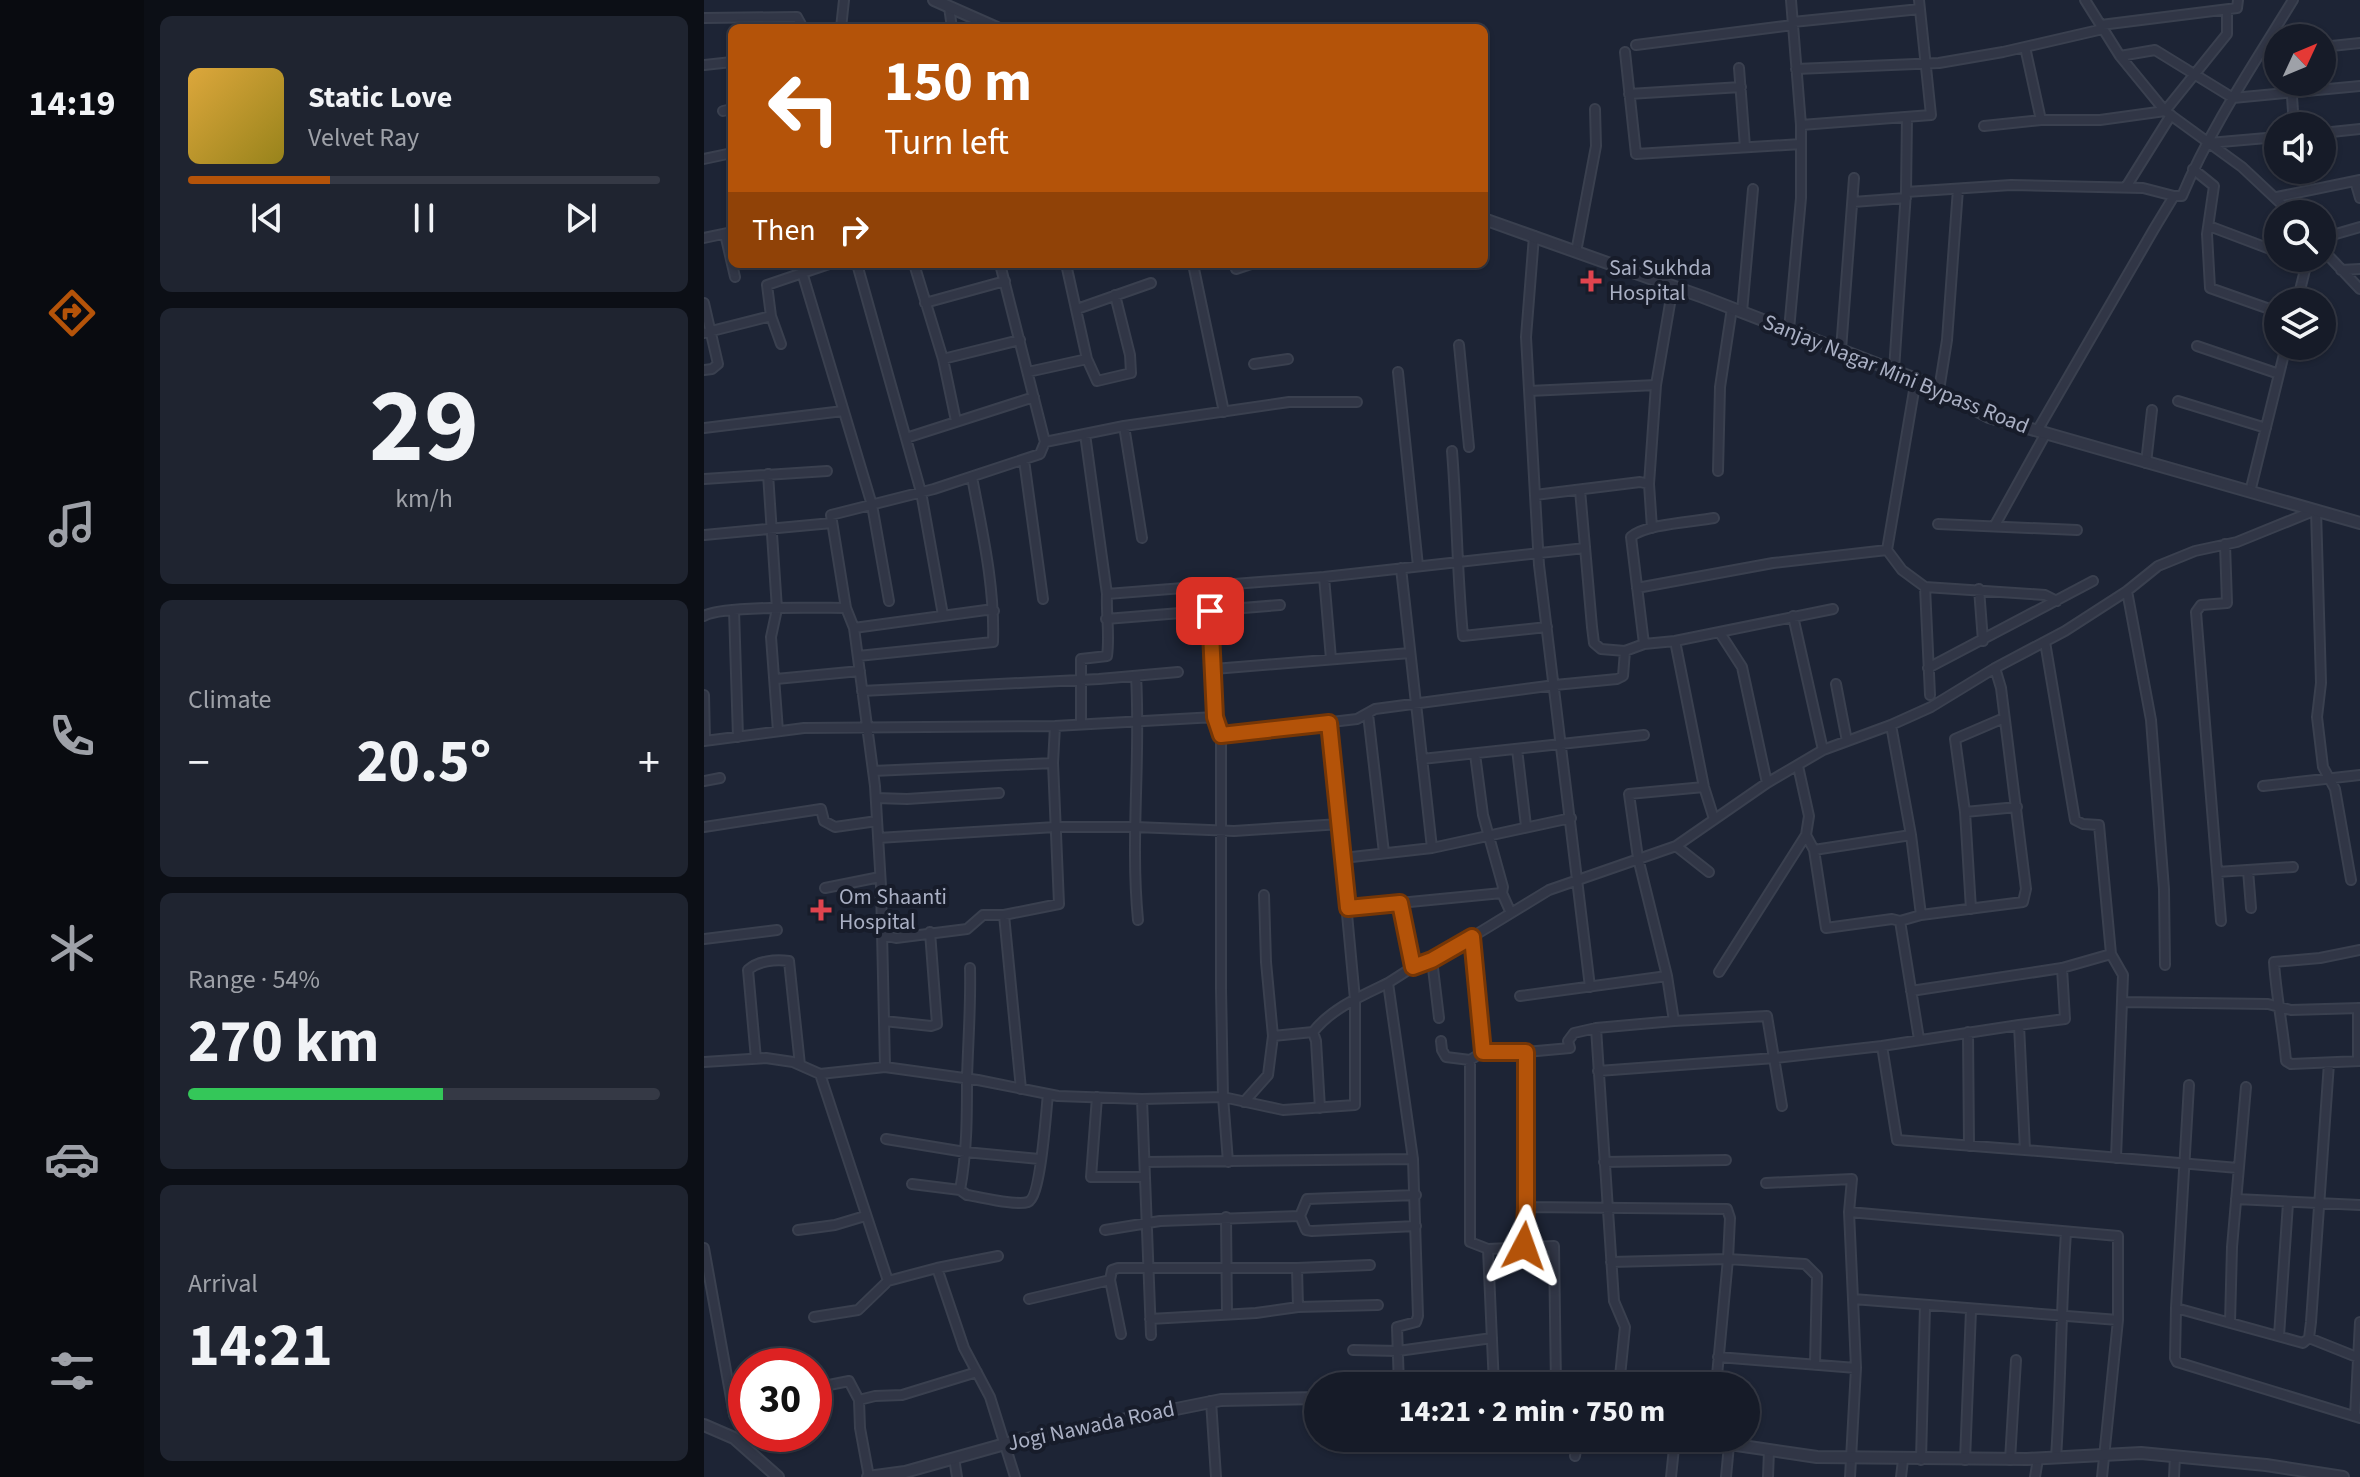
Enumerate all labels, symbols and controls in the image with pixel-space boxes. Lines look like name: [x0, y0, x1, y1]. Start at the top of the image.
north arrow: [2264, 24, 2336, 96]
map controls: [2264, 24, 2336, 360]
text: 150 m: [884, 43, 1032, 122]
icon: left: [752, 56, 856, 160]
text: Static Love: [308, 76, 452, 119]
text: 14:19: [29, 78, 115, 129]
button: sound: [2264, 112, 2336, 184]
text: Turn left: [884, 117, 1009, 168]
text: Velvet Ray: [308, 119, 419, 156]
icon: previous: [245, 196, 289, 240]
icon: pause: [402, 196, 446, 240]
icon: next: [559, 196, 603, 240]
button: search: [2264, 200, 2336, 272]
icon: right: [832, 208, 876, 252]
text: Then: [752, 209, 816, 252]
place label: Sai Sukhda Hospital: [1609, 252, 1712, 309]
marker: Sai Sukhda Hospital: [1580, 270, 1602, 292]
icon: directions: [44, 285, 100, 341]
button: layers: [2264, 288, 2336, 360]
street label: Sanjay Nagar Mini Bypass Road: [1758, 306, 2034, 442]
text: 29: [369, 354, 479, 502]
text: km/h: [395, 480, 453, 517]
icon: music: [44, 496, 100, 552]
pin: [1176, 577, 1244, 645]
icon: arrive: [1188, 589, 1232, 633]
text: Climate: [188, 681, 272, 718]
icon: phone: [44, 708, 100, 764]
text: 20.5°: [357, 720, 491, 805]
text: −: [188, 732, 210, 795]
text: +: [638, 732, 660, 795]
place label: Om Shaanti Hospital: [839, 881, 947, 938]
marker: Om Shaanti Hospital: [810, 899, 832, 921]
icon: climate: [44, 920, 100, 976]
text: Range · 54%: [188, 961, 320, 998]
text: 270 km: [188, 1000, 379, 1085]
icon: car: [44, 1131, 100, 1187]
position arrow: [1482, 1204, 1566, 1288]
text: Arrival: [188, 1265, 258, 1302]
text: 14:21: [188, 1304, 333, 1389]
icon: filters: [44, 1343, 100, 1399]
speed limit sign: 30: [728, 1348, 832, 1452]
text: 14:21 · 2 min · 750 m: [1399, 1390, 1665, 1433]
street label: Jogi Nawada Road: [1004, 1393, 1178, 1459]

